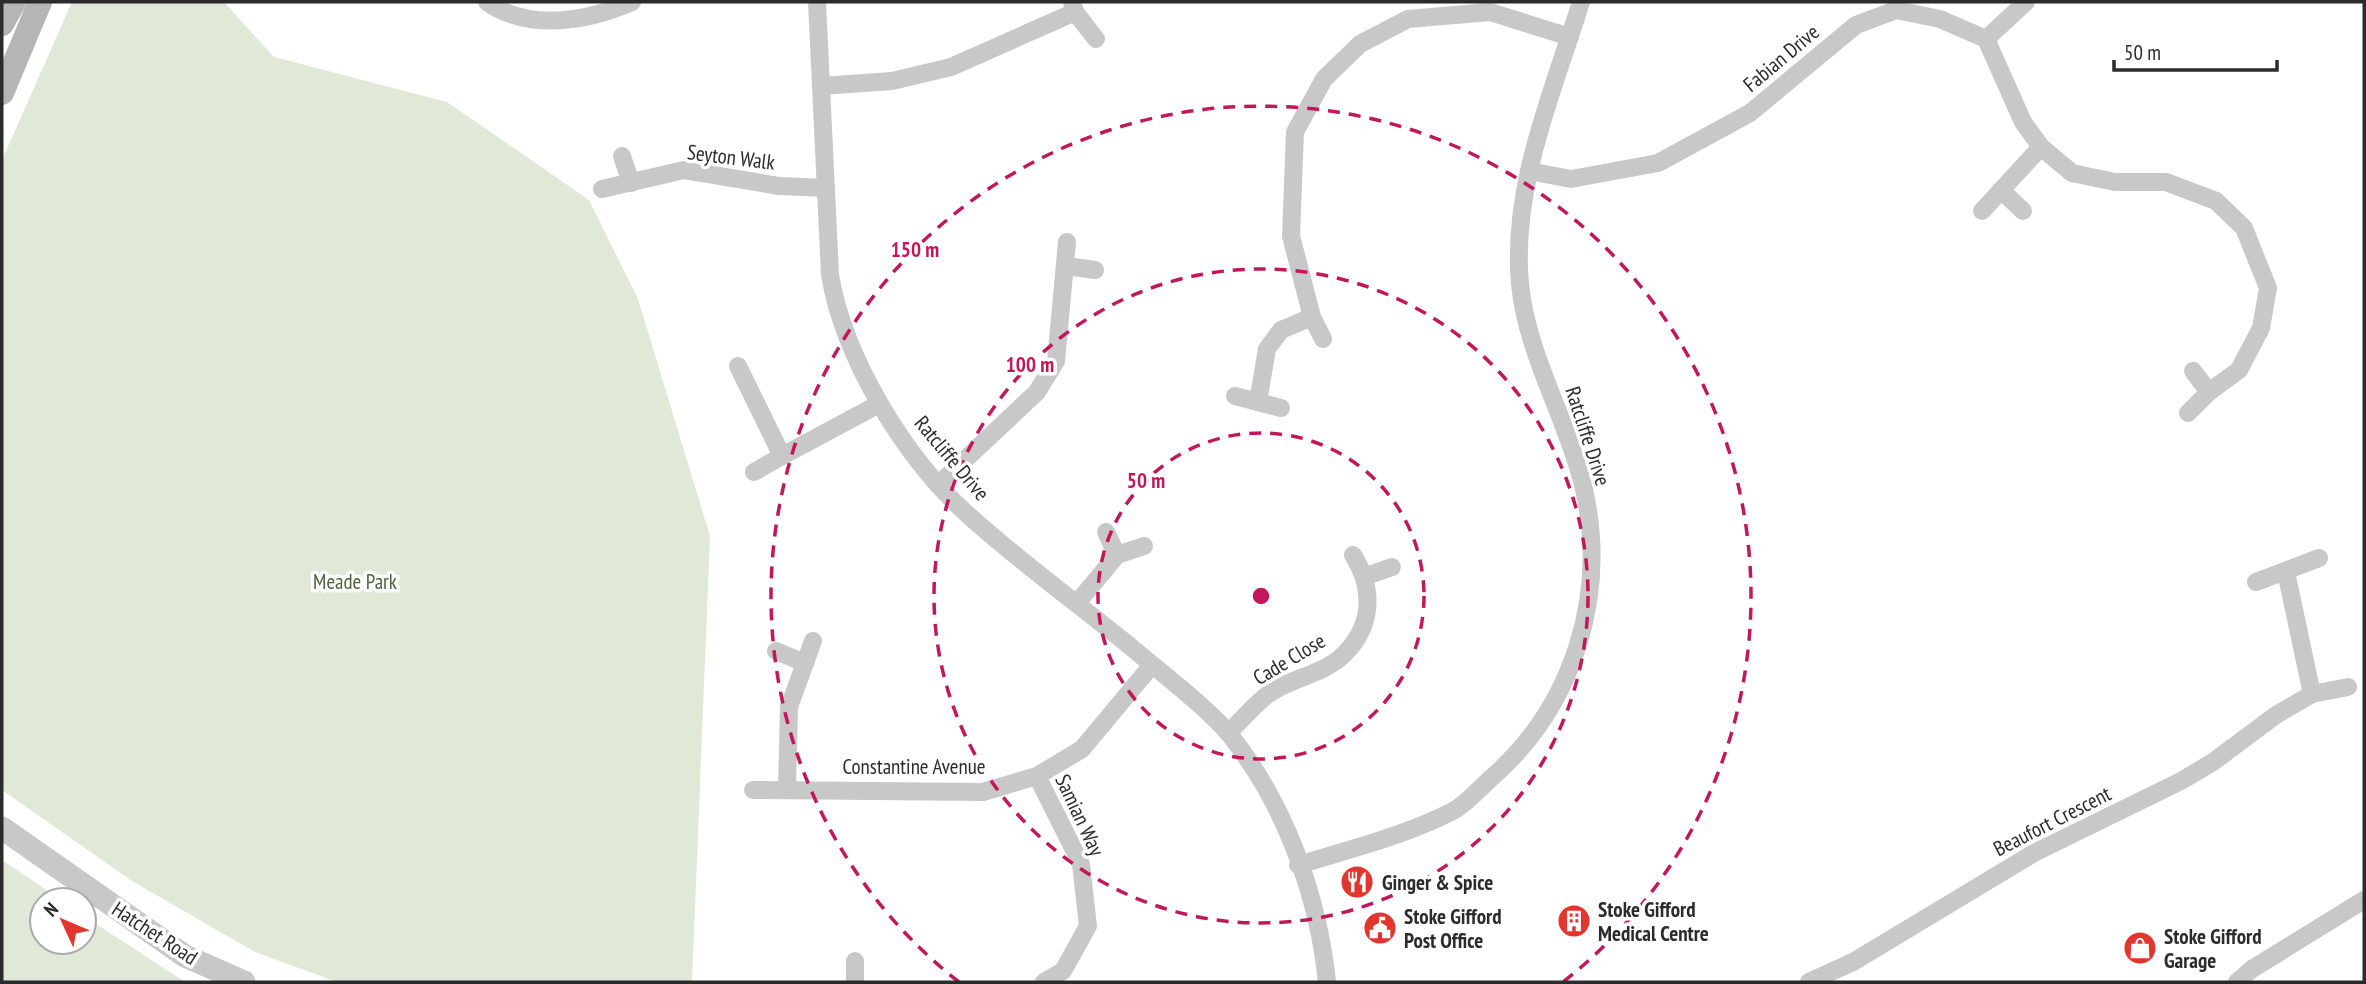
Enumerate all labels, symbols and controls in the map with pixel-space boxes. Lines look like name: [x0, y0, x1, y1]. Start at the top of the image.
street label: Fabian Drive: [1737, 18, 1825, 98]
scale bar: [2114, 28, 2277, 72]
text: 50 m: [2124, 39, 2161, 66]
street label: Seyton Walk: [686, 138, 776, 176]
text: 150 m: [891, 236, 939, 263]
text: 100 m: [1006, 351, 1054, 378]
street label: Ratcliffe Drive: [1559, 383, 1617, 489]
street label: Ratcliffe Drive: [909, 410, 995, 506]
text: 50 m: [1127, 467, 1165, 494]
park label: Meade Park: [313, 568, 397, 595]
centre of rings: [1249, 584, 1273, 608]
street label: Cade Close: [1248, 627, 1330, 691]
street label: Constantine Avenue: [842, 753, 986, 780]
street label: Samian Way: [1049, 770, 1111, 860]
street label: Beaufort Crescent: [1989, 780, 2116, 862]
restaurant icon: Ginger & Spice: [1338, 863, 1376, 901]
place label: Ginger & Spice: [1382, 869, 1493, 896]
north arrow: [28, 886, 98, 956]
street label: Hatchet Road: [107, 895, 203, 971]
place label: Stoke Gifford Medical Centre: [1598, 896, 1709, 947]
text: N: [39, 897, 63, 921]
building icon: Stoke Gifford Medical Centre: [1555, 902, 1593, 940]
place label: Stoke Gifford Post Office: [1404, 903, 1501, 954]
public building icon: Stoke Gifford Post Office: [1361, 909, 1399, 947]
place label: Stoke Gifford Garage: [2164, 923, 2261, 974]
shop icon: Stoke Gifford Garage: [2121, 929, 2159, 967]

